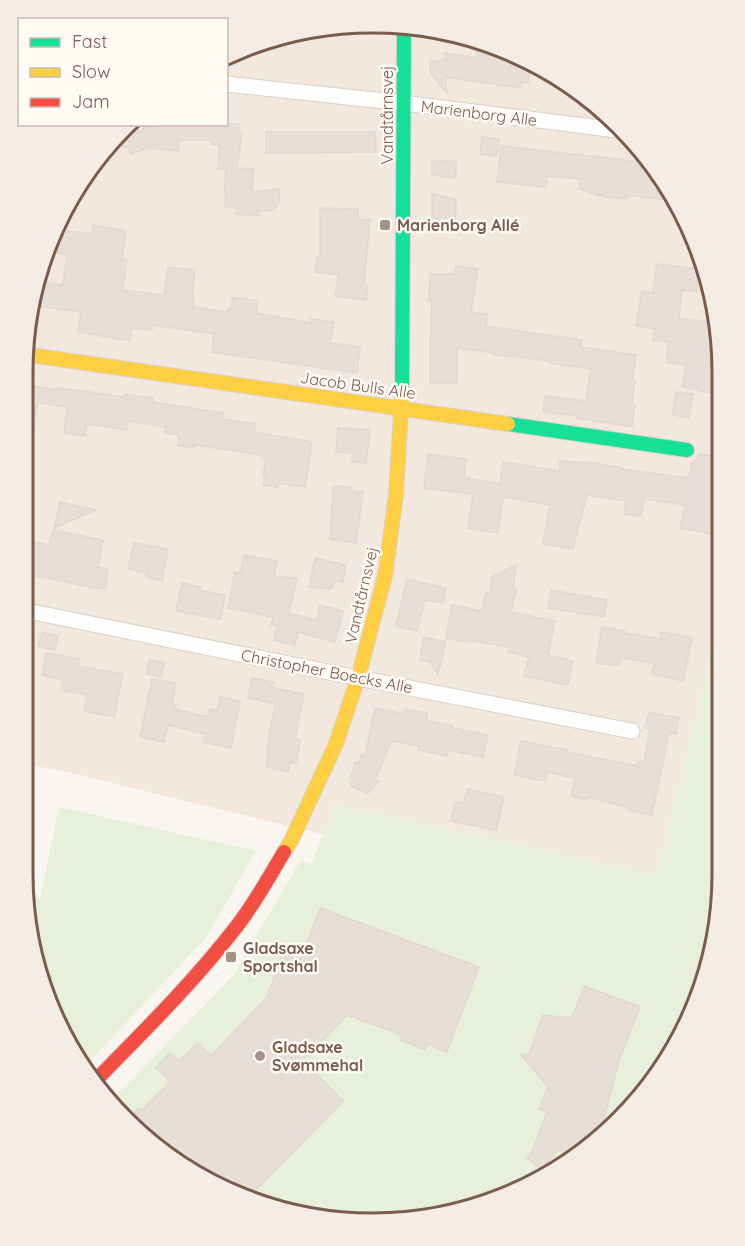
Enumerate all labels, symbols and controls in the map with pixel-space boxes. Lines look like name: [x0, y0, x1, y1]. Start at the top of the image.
legend: [18, 18, 228, 126]
text: Fast: [72, 30, 107, 53]
text: Slow: [72, 60, 110, 83]
street label: Vandtårnsvej: [377, 66, 397, 164]
text: Jam: [72, 90, 110, 113]
street label: Marienborg Alle: [420, 96, 538, 130]
place label: Marienborg Allé: [397, 215, 519, 235]
marker: Marienborg Allé: [378, 218, 392, 232]
street label: Jacob Bulls Alle: [299, 367, 417, 403]
street label: Vandtårnsvej: [340, 545, 382, 645]
street label: Christopher Boecks Alle: [240, 645, 414, 697]
place label: Gladsaxe Sportshal: [243, 938, 318, 976]
marker: Gladsaxe Sportshal: [224, 950, 238, 964]
place label: Gladsaxe Svømmehal: [272, 1037, 363, 1075]
marker: Gladsaxe Svømmehal: [253, 1049, 267, 1063]

